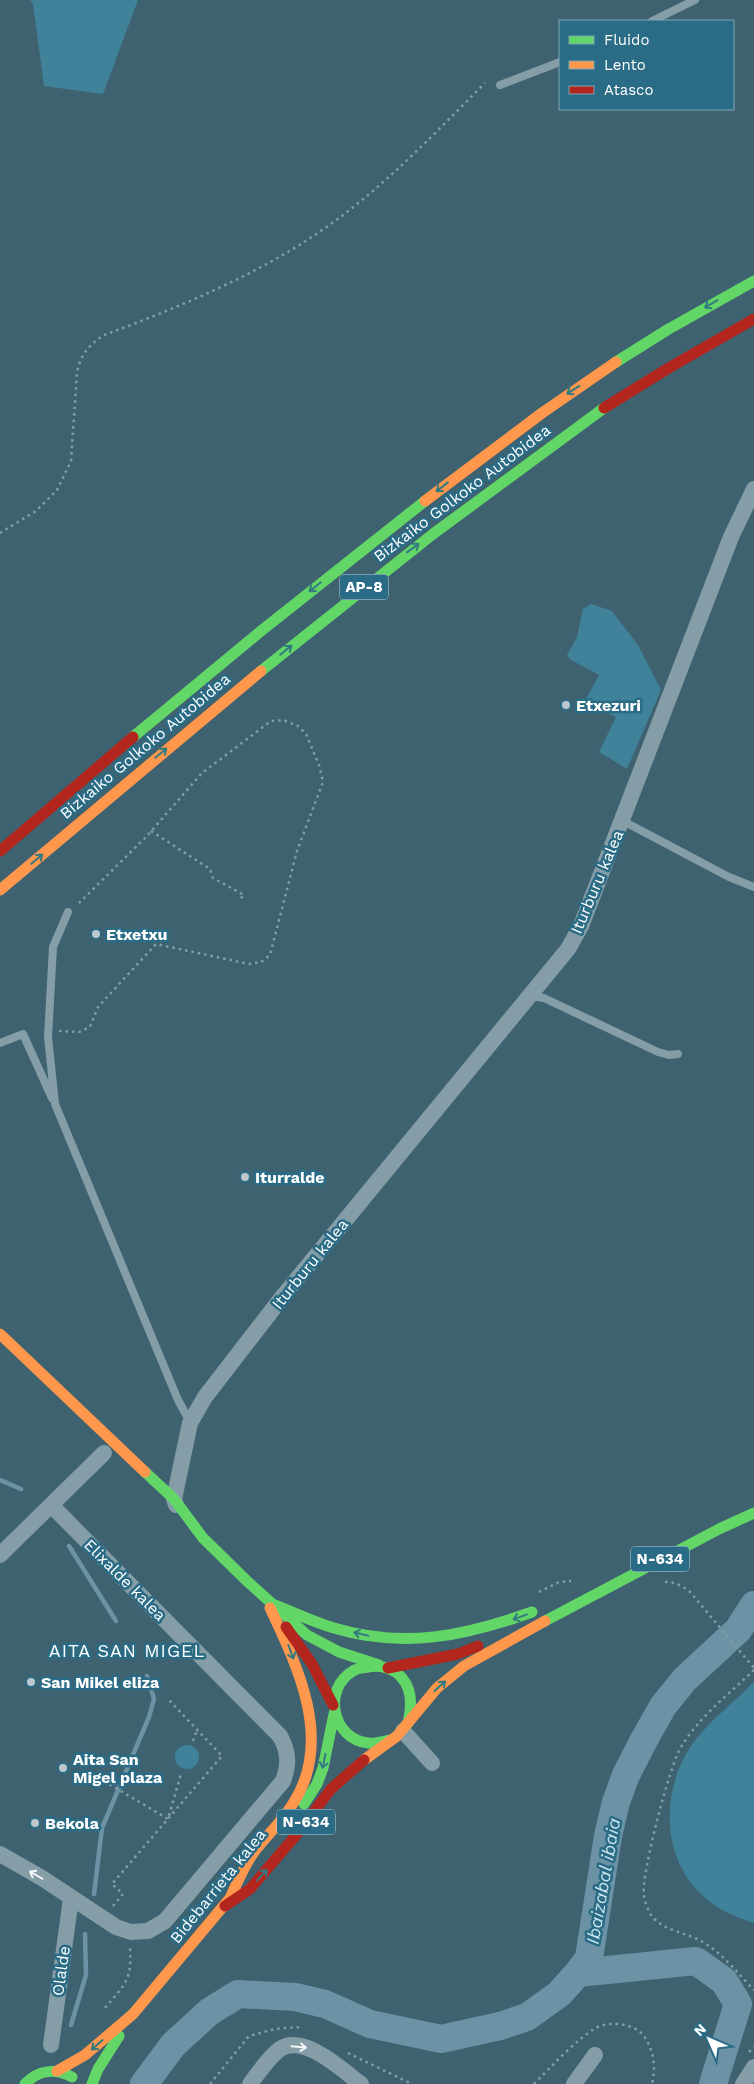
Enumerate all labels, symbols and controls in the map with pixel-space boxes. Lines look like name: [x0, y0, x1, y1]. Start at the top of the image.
legend: [559, 20, 734, 110]
text: Fluido: [604, 31, 649, 49]
text: Lento: [604, 56, 646, 74]
text: Atasco: [604, 81, 653, 99]
one-way arrow: [704, 299, 718, 309]
one-way arrow: [567, 385, 581, 395]
street label: Bizkaiko Golkoko Autobidea: [370, 420, 554, 566]
one-way arrow: [436, 481, 449, 492]
one-way arrow: [406, 543, 420, 553]
road number: AP-8: [340, 574, 388, 600]
one-way arrow: [309, 582, 322, 593]
one-way arrow: [279, 644, 292, 655]
street label: Bizkaiko Golkoko Autobidea: [56, 669, 234, 823]
place label: Etxezuri: [576, 696, 641, 715]
marker: Etxezuri: [560, 699, 572, 711]
one-way arrow: [154, 748, 167, 759]
street label: Iturburu kalea: [567, 827, 627, 937]
one-way arrow: [30, 853, 43, 864]
place label: Etxetxu: [106, 925, 167, 944]
marker: Etxetxu: [90, 928, 102, 940]
place label: Iturralde: [255, 1168, 324, 1187]
marker: Iturralde: [239, 1171, 251, 1183]
street label: Iturburu kalea: [268, 1215, 352, 1313]
street label: Elixalde kalea: [80, 1535, 170, 1625]
road number: N-634: [631, 1546, 689, 1572]
one-way arrow: [513, 1613, 528, 1622]
one-way arrow: [354, 1629, 370, 1638]
district label: AITA SAN MIGEL: [49, 1640, 205, 1661]
one-way arrow: [287, 1644, 296, 1659]
place label: San Mikel eliza: [41, 1673, 160, 1692]
marker: San Mikel eliza: [25, 1676, 37, 1688]
one-way arrow: [434, 1680, 447, 1692]
place label: Aita San Migel plaza: [73, 1750, 163, 1787]
one-way arrow: [319, 1753, 328, 1769]
marker: Aita San Migel plaza: [57, 1762, 69, 1774]
road number: N-634: [277, 1810, 335, 1834]
place label: Bekola: [45, 1814, 100, 1833]
water label: Ibaizabal ibaia: [582, 1816, 624, 1946]
marker: Bekola: [29, 1817, 41, 1829]
street label: Bidebarrieta kalea: [166, 1825, 270, 1947]
one-way arrow: [30, 1869, 44, 1879]
one-way arrow: [257, 1869, 268, 1882]
street label: Olalde: [48, 1945, 74, 1997]
north arrow: [684, 2014, 734, 2064]
text: N: [690, 2020, 709, 2039]
one-way arrow: [90, 2039, 103, 2051]
one-way arrow: [291, 2042, 307, 2051]

